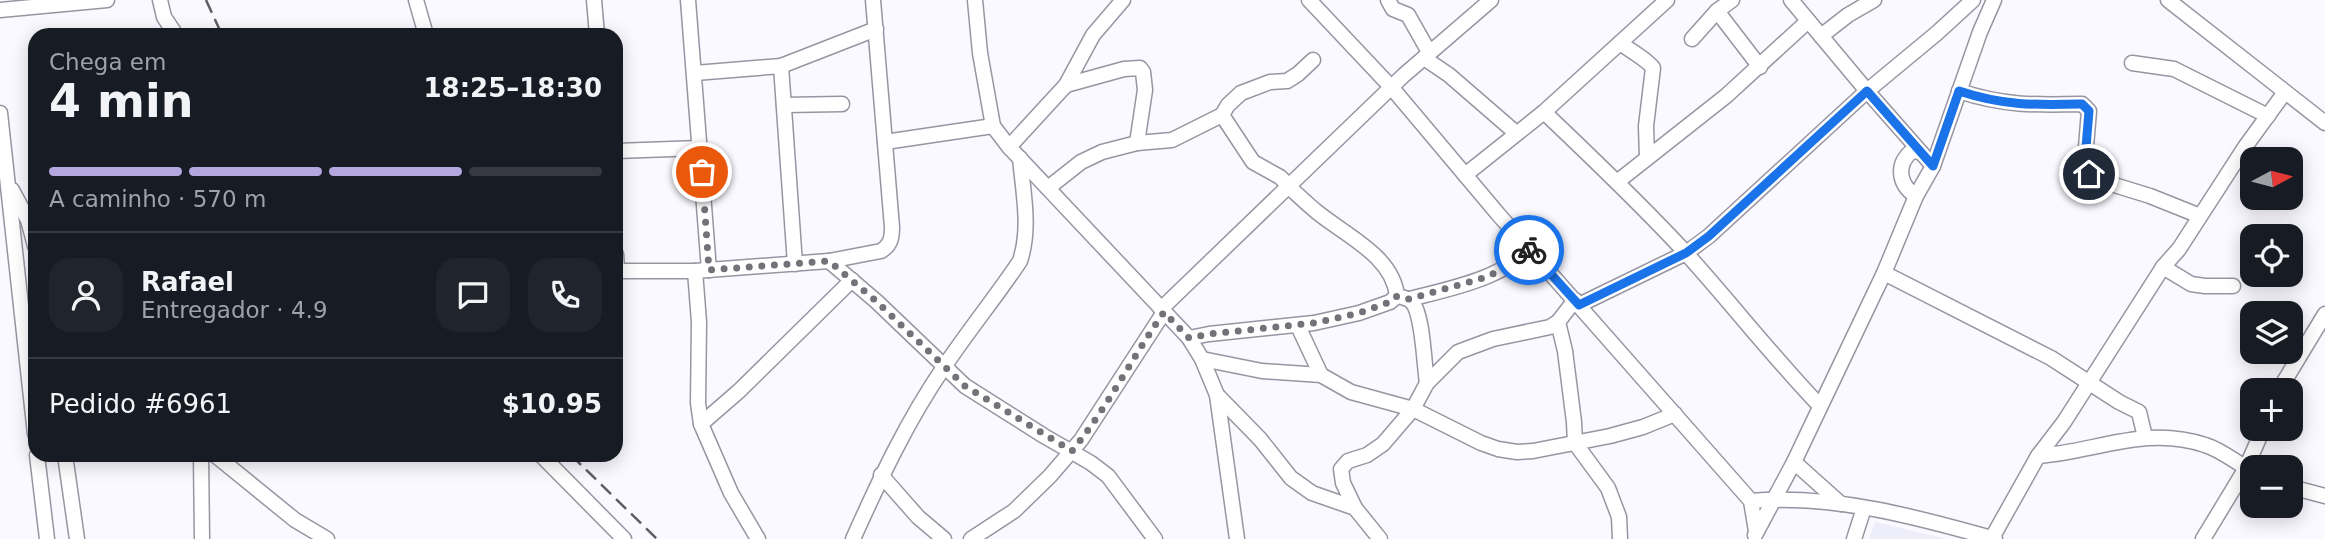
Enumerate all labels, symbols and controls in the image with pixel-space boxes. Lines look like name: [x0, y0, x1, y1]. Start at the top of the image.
text: Chega em: [49, 49, 166, 75]
text: 18:25–18:30: [423, 73, 602, 103]
text: 4 min: [49, 74, 193, 128]
pin: [672, 142, 732, 202]
pin: [2059, 144, 2119, 204]
north arrow: [2240, 147, 2303, 210]
map controls: [2240, 147, 2303, 518]
icon: bag: [683, 153, 721, 191]
icon: home: [2070, 155, 2108, 193]
text: A caminho · 570 m: [49, 186, 266, 212]
courier: [1494, 215, 1564, 285]
button: locate: [2240, 224, 2303, 287]
icon: bike: [1510, 231, 1548, 269]
button: person: [49, 258, 123, 332]
button: chat: [436, 258, 510, 332]
button: phone: [528, 258, 602, 332]
text: Rafael: [141, 267, 234, 297]
text: Entregador · 4.9: [141, 297, 328, 323]
button: layers: [2240, 301, 2303, 364]
button: +: [2240, 378, 2303, 441]
text: Pedido #6961: [49, 389, 232, 419]
text: $10.95: [502, 389, 602, 419]
button: −: [2240, 455, 2303, 518]

